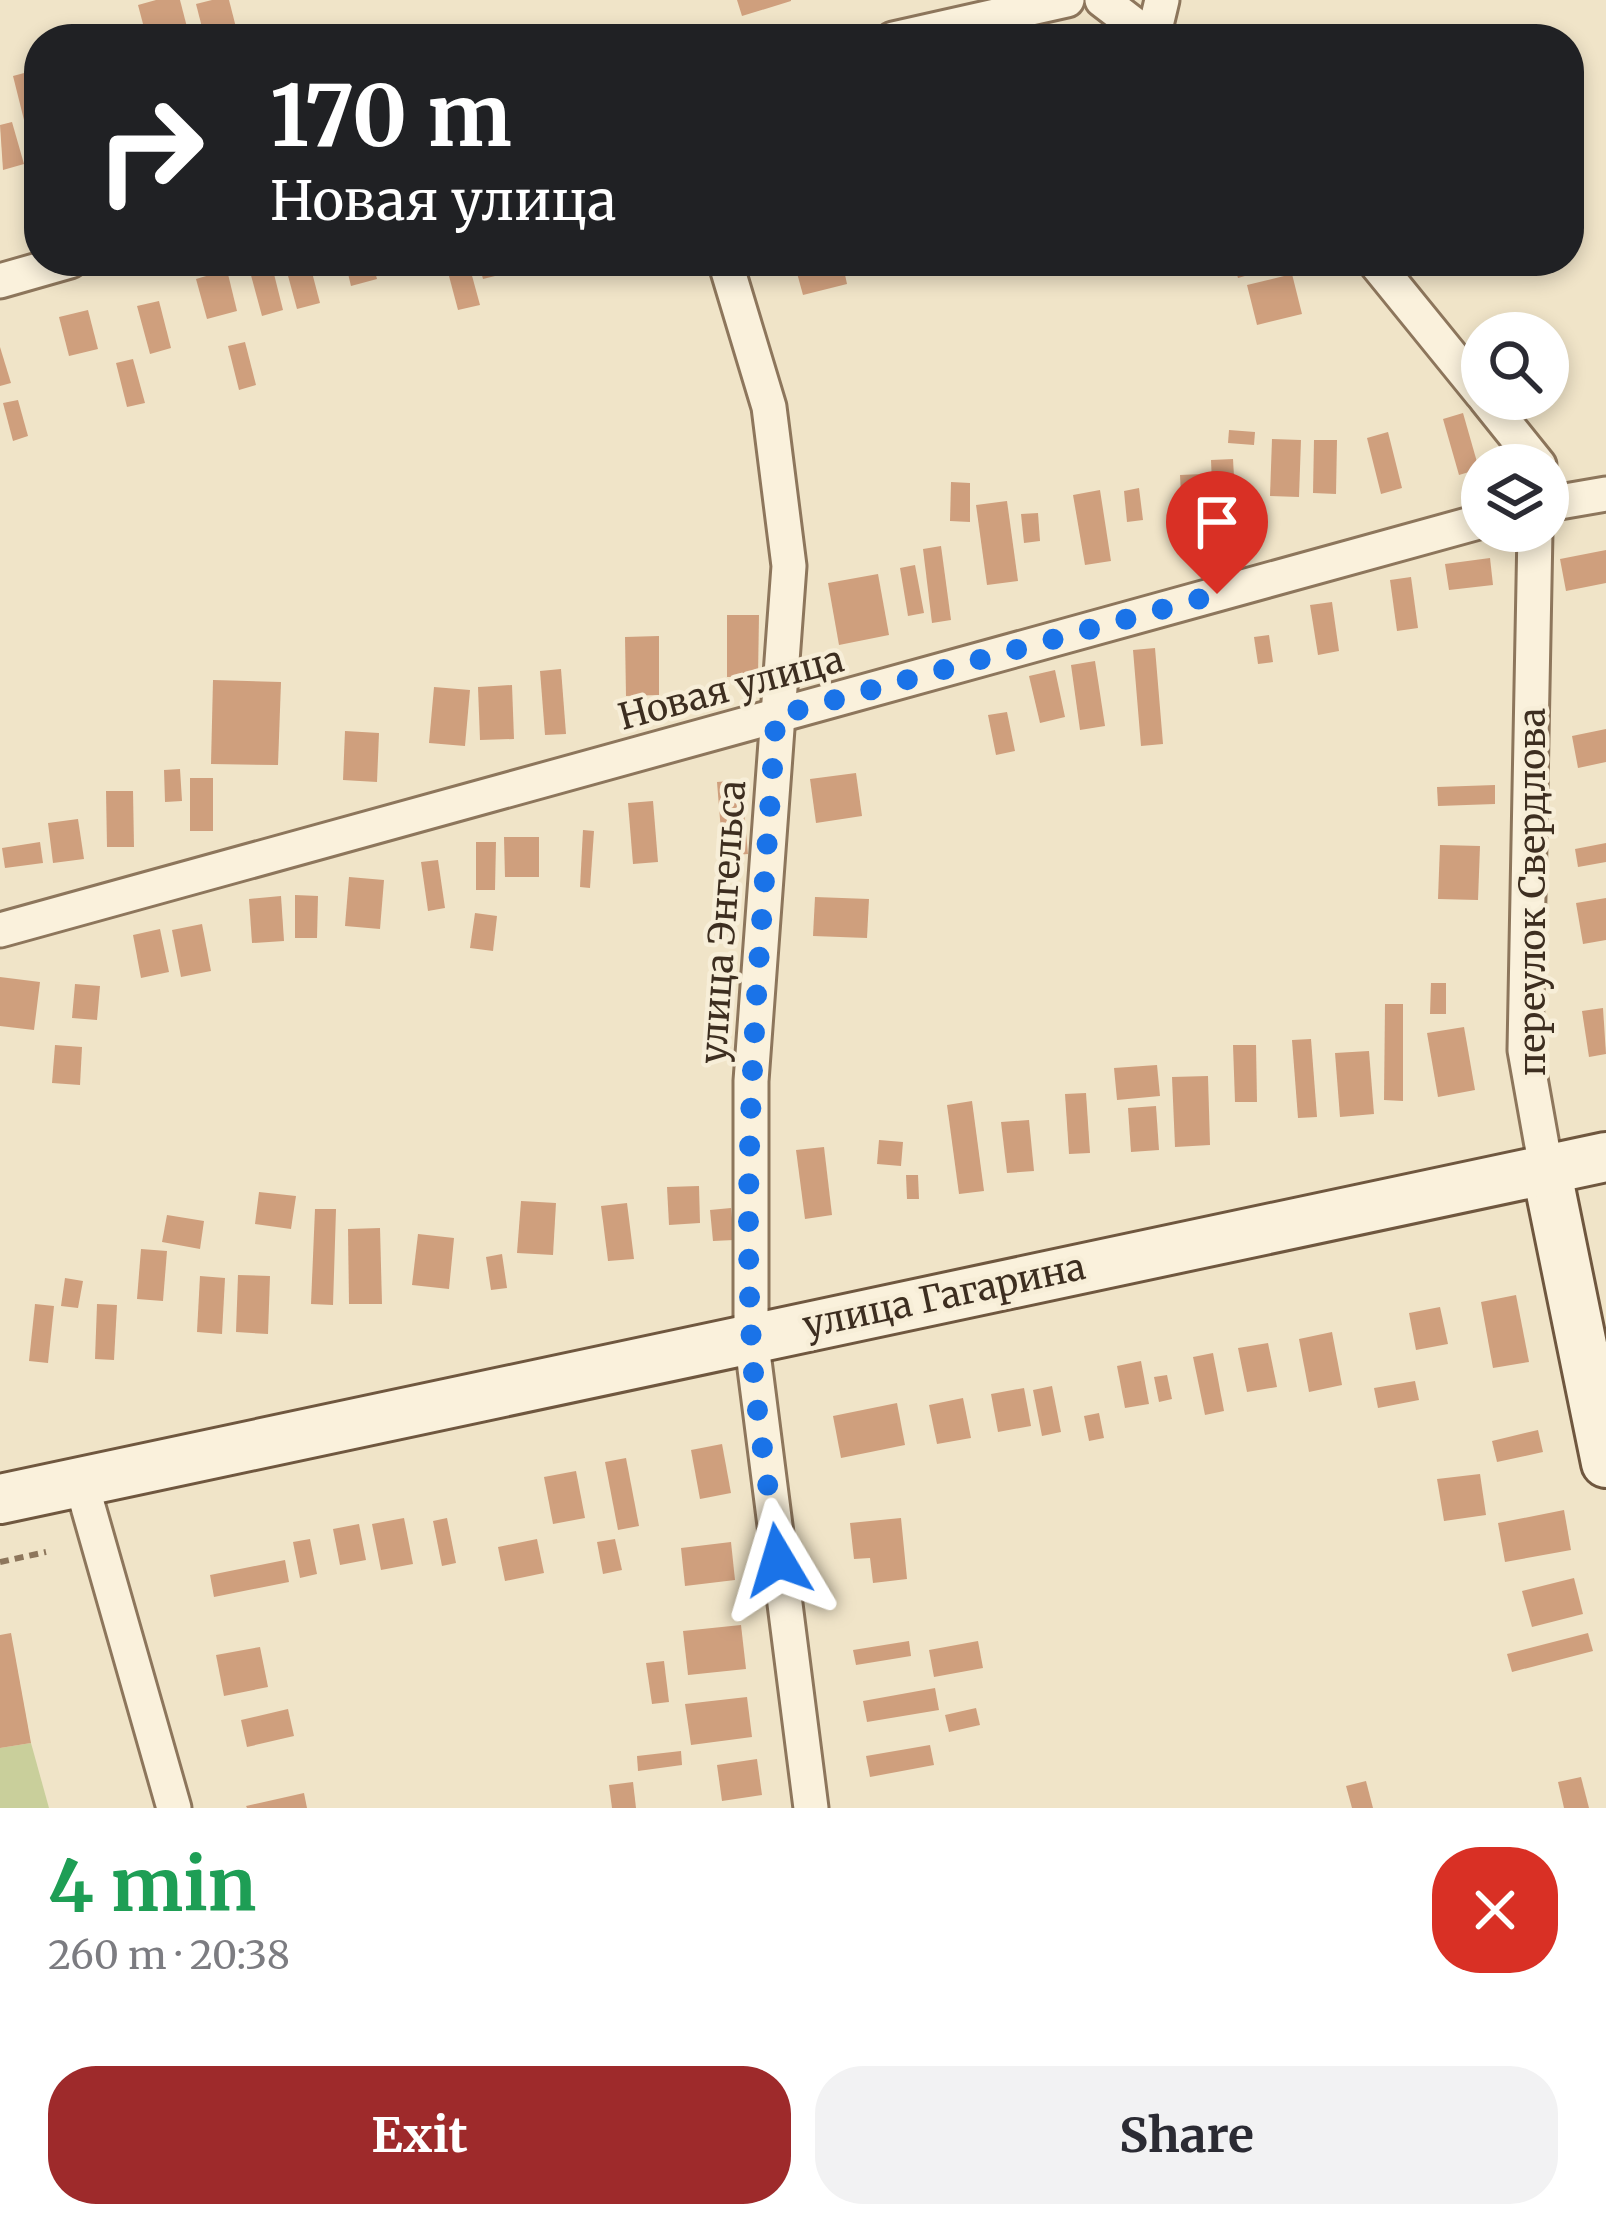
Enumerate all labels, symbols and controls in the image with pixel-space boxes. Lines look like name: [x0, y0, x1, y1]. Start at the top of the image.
text: 170 m: [270, 63, 512, 169]
icon: right: [72, 72, 228, 228]
text: Новая улица: [270, 167, 617, 235]
map controls: [1461, 312, 1569, 552]
button: search: [1461, 312, 1569, 420]
button: layers: [1461, 444, 1569, 552]
pin: [1166, 471, 1268, 594]
icon: arrive: [1184, 489, 1250, 555]
street label: Новая улица: [614, 636, 848, 740]
street label: переулок Свердлова: [1510, 708, 1555, 1076]
street label: улица Энгельса: [691, 779, 755, 1065]
street label: улица Гагарина: [799, 1244, 1089, 1348]
position arrow: [715, 1497, 841, 1623]
text: 4 min: [48, 1840, 256, 1931]
button: close: [1432, 1847, 1558, 1973]
text: 260 m · 20:38: [48, 1931, 290, 1980]
button: Exit: [48, 2066, 791, 2204]
button: Share: [815, 2066, 1558, 2204]

